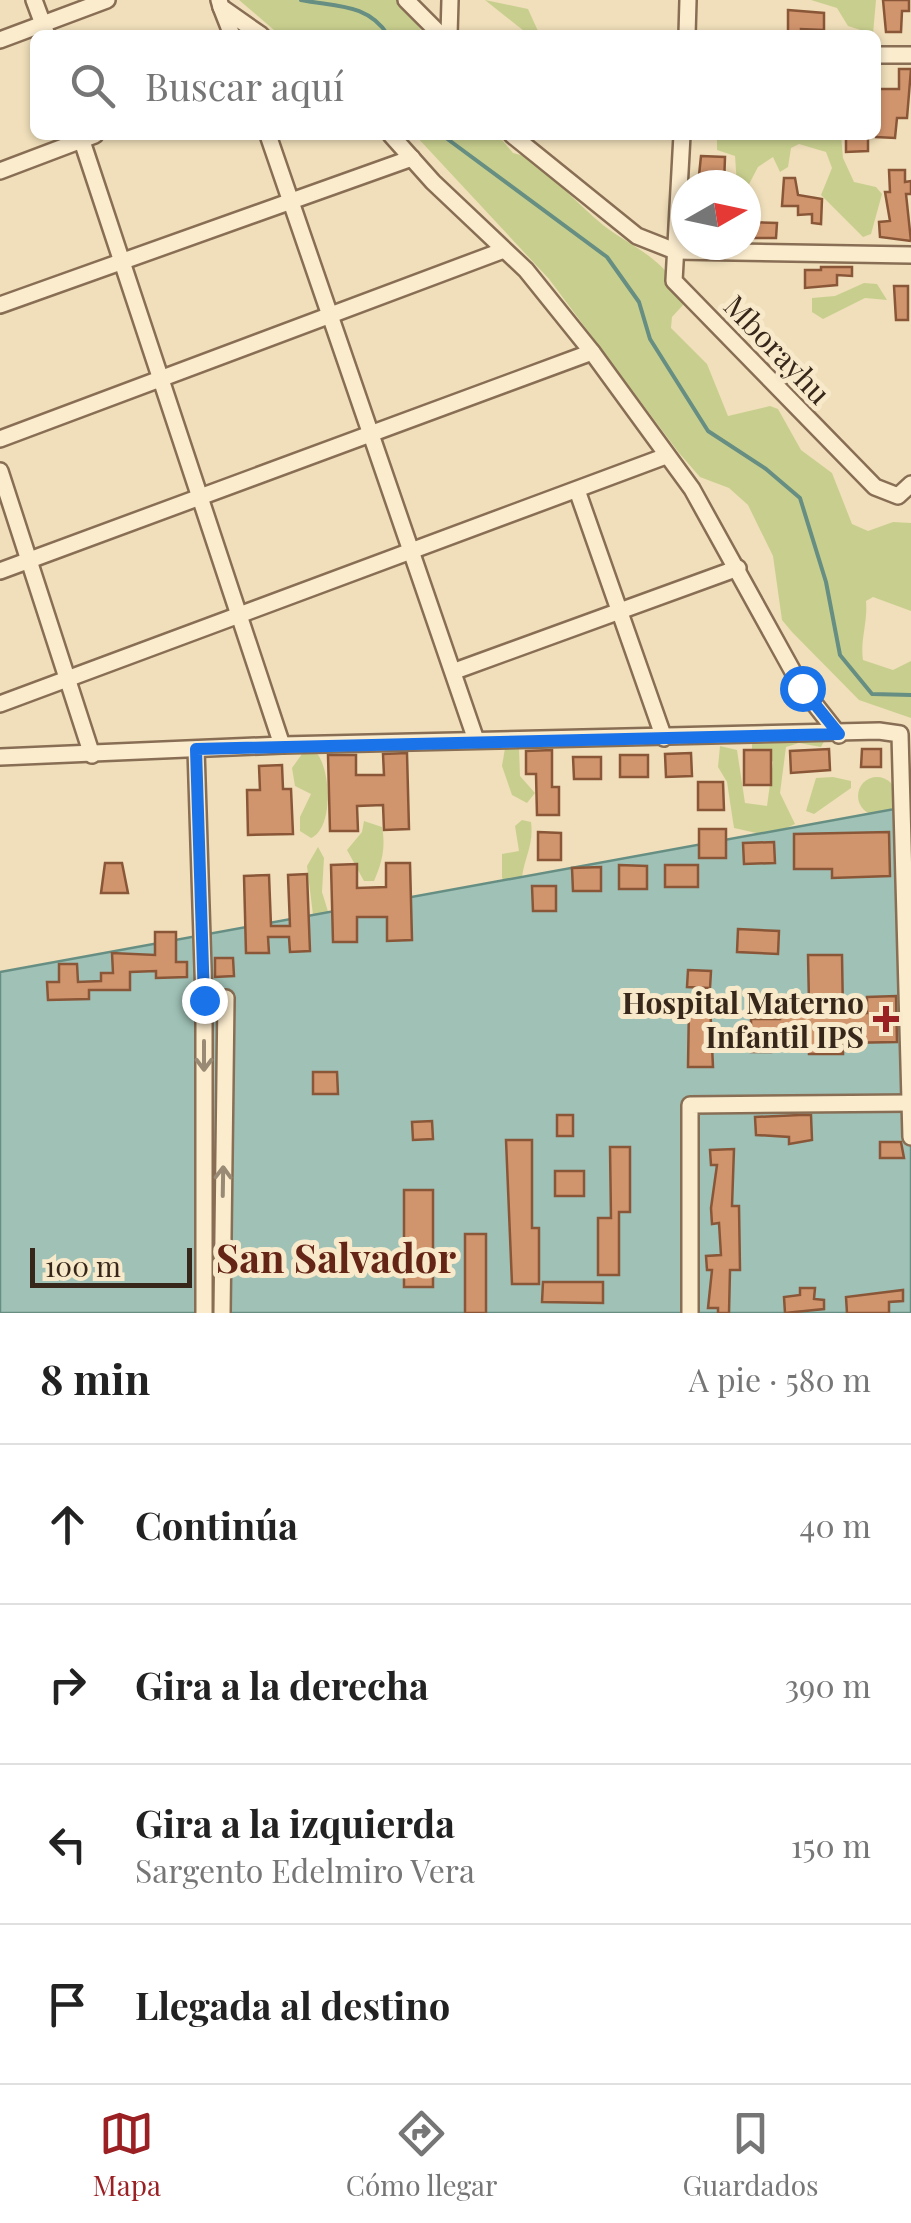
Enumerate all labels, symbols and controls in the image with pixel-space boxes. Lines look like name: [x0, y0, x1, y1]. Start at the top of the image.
search box: [30, 30, 881, 140]
icon: search: [65, 58, 120, 113]
text: Buscar aquí: [145, 60, 344, 111]
north arrow: [671, 170, 761, 260]
street label: Mborayhu: [716, 286, 840, 412]
route start: [780, 666, 826, 712]
route end: [182, 978, 228, 1024]
place label: Hospital Materno Infantil IPS: [622, 982, 864, 1056]
marker: Hospital Materno Infantil IPS: [873, 1006, 899, 1032]
one-way arrow: [194, 1040, 214, 1072]
one-way arrow: [214, 1165, 233, 1197]
district label: San Salvador: [216, 1230, 456, 1283]
scale bar: [30, 1243, 192, 1288]
text: 100 m: [45, 1247, 121, 1284]
text: 8 min: [40, 1350, 150, 1406]
text: A pie · 580 m: [689, 1357, 871, 1400]
icon: ahead: [40, 1497, 95, 1552]
text: Continúa: [135, 1499, 298, 1550]
text: 40 m: [800, 1503, 871, 1546]
icon: right: [40, 1657, 95, 1712]
text: Gira a la derecha: [135, 1659, 429, 1710]
text: 390 m: [785, 1663, 871, 1706]
text: Gira a la izquierda: [135, 1797, 455, 1848]
icon: left: [40, 1817, 95, 1872]
text: 150 m: [791, 1823, 871, 1866]
text: Sargento Edelmiro Vera: [135, 1848, 475, 1891]
icon: arrive: [40, 1977, 95, 2032]
text: Llegada al destino: [135, 1979, 450, 2030]
tab: Mapa: [92, 2106, 161, 2203]
tab: Cómo llegar: [346, 2106, 498, 2203]
tab: Guardados: [682, 2106, 819, 2203]

